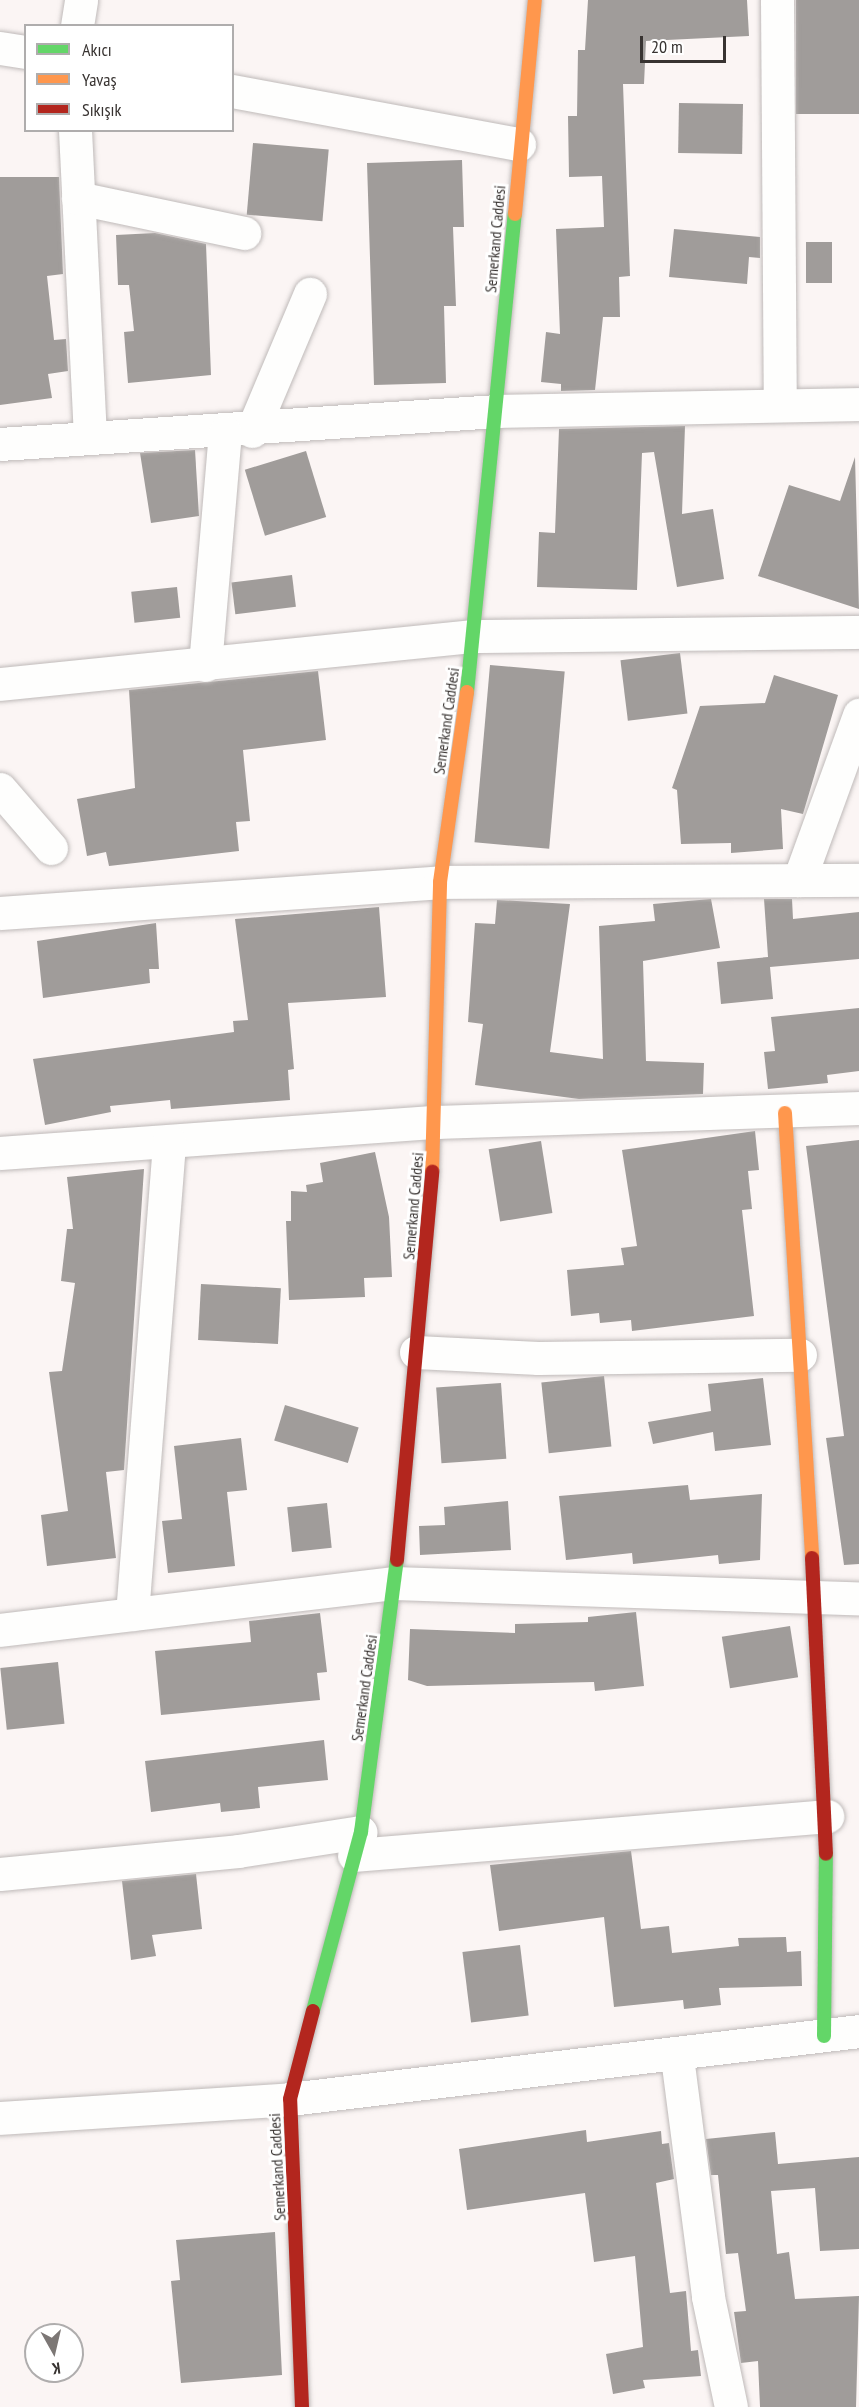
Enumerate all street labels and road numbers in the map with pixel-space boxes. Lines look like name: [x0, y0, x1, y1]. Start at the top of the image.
street label: Semerkand Caddesi: [481, 185, 509, 293]
street label: Semerkand Caddesi: [429, 666, 463, 776]
street label: Semerkand Caddesi: [399, 1152, 427, 1260]
street label: Semerkand Caddesi: [347, 1633, 381, 1743]
street label: Semerkand Caddesi: [265, 2113, 289, 2221]

